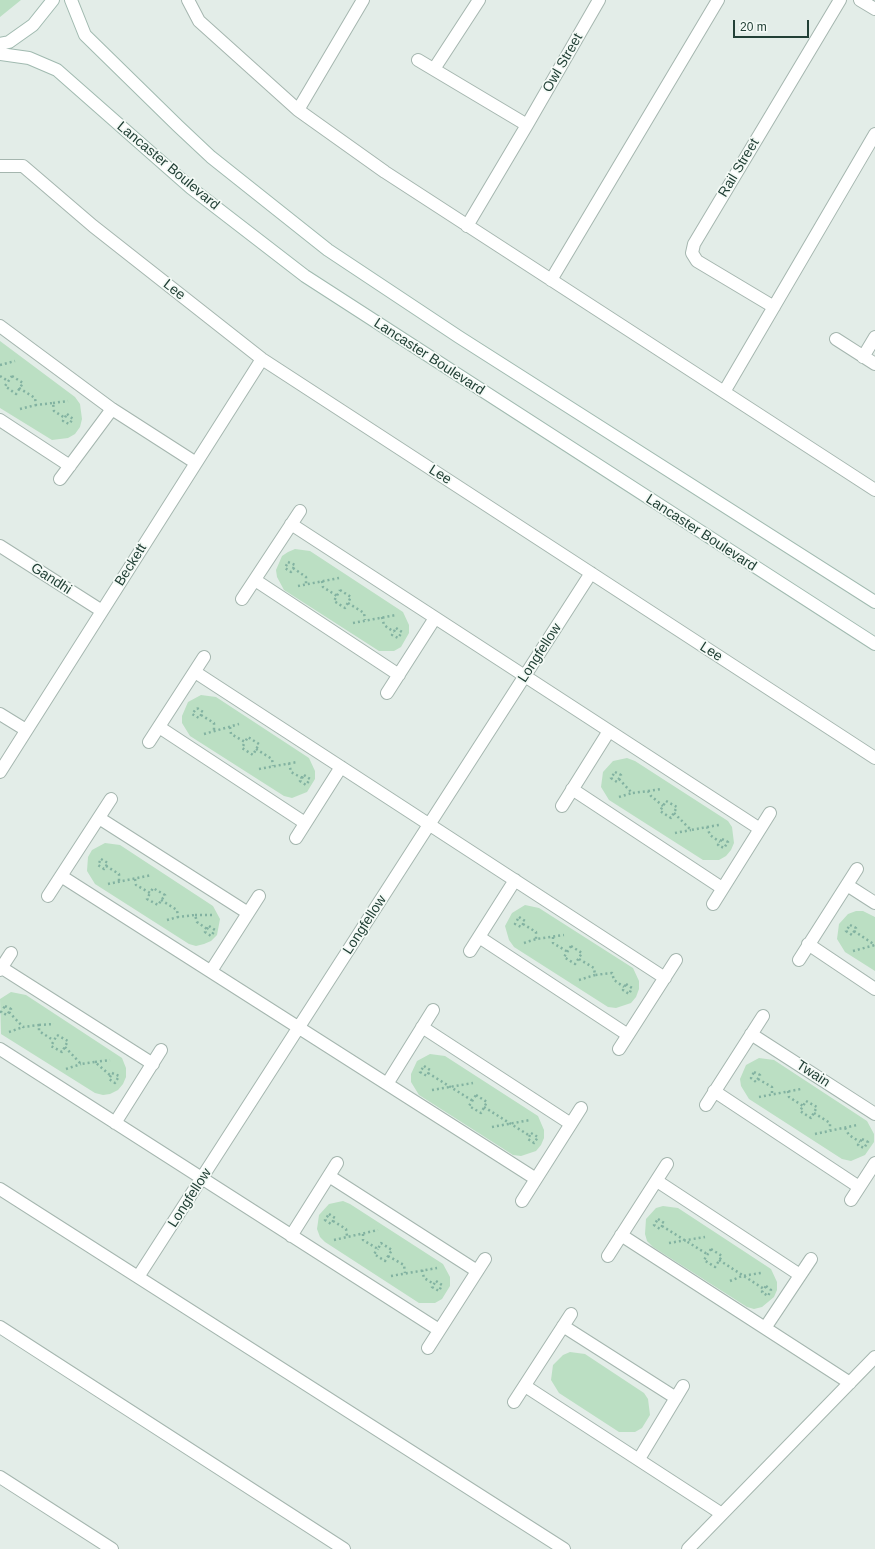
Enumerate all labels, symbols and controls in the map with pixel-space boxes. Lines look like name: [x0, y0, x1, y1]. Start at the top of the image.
scale bar: [735, 12, 811, 38]
text: 20 m: [740, 20, 767, 34]
street label: Owl Street: [539, 31, 587, 95]
street label: Lancaster Boulevard: [113, 118, 223, 214]
street label: Rail Street: [715, 136, 763, 200]
street label: Lee: [160, 276, 188, 304]
street label: Lancaster Boulevard: [371, 315, 487, 399]
street label: Lee: [426, 462, 454, 488]
street label: Lancaster Boulevard: [643, 491, 759, 575]
street label: Beckett: [112, 541, 150, 589]
street label: Gandhi: [27, 560, 75, 598]
street label: Longfellow: [515, 620, 565, 686]
street label: Lee: [697, 639, 725, 665]
street label: Longfellow: [340, 892, 390, 958]
street label: Twain: [793, 1057, 833, 1091]
street label: Longfellow: [165, 1165, 215, 1231]

